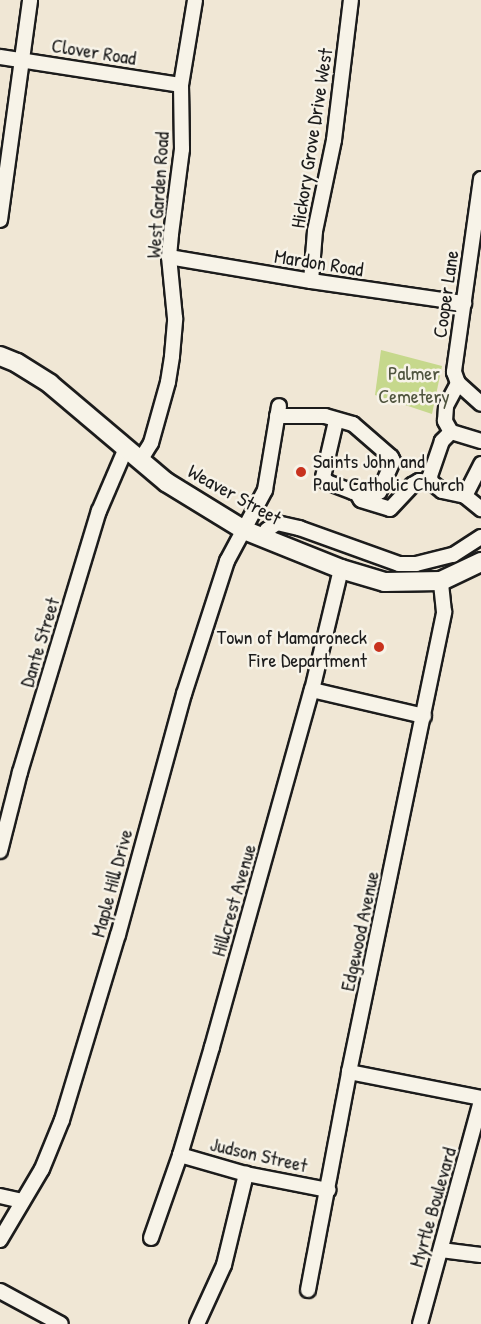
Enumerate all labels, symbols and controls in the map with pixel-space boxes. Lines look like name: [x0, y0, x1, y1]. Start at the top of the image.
street label: Clover Road: [50, 32, 138, 70]
street label: Hickory Grove Drive West: [285, 46, 337, 230]
street label: West Garden Road: [141, 131, 173, 259]
street label: Mardon Road: [273, 243, 365, 281]
street label: Cooper Lane: [427, 249, 463, 339]
park label: Palmer Cemetery: [378, 360, 450, 407]
place label: Saints John and Paul Catholic Church: [313, 448, 464, 495]
street label: Weaver Street: [184, 459, 286, 529]
marker: Saints John and Paul Catholic Church: [294, 465, 308, 479]
street label: Dante Street: [14, 594, 64, 690]
place label: Town of Mamaroneck Fire Department: [217, 624, 367, 671]
marker: Town of Mamaroneck Fire Department: [372, 640, 386, 654]
street label: Maple Hill Drive: [85, 826, 137, 940]
street label: Hillcrest Avenue: [206, 841, 260, 959]
street label: Edgewood Avenue: [335, 869, 383, 993]
street label: Judson Street: [208, 1131, 310, 1177]
street label: Myrtle Boulevard: [403, 1144, 461, 1270]

